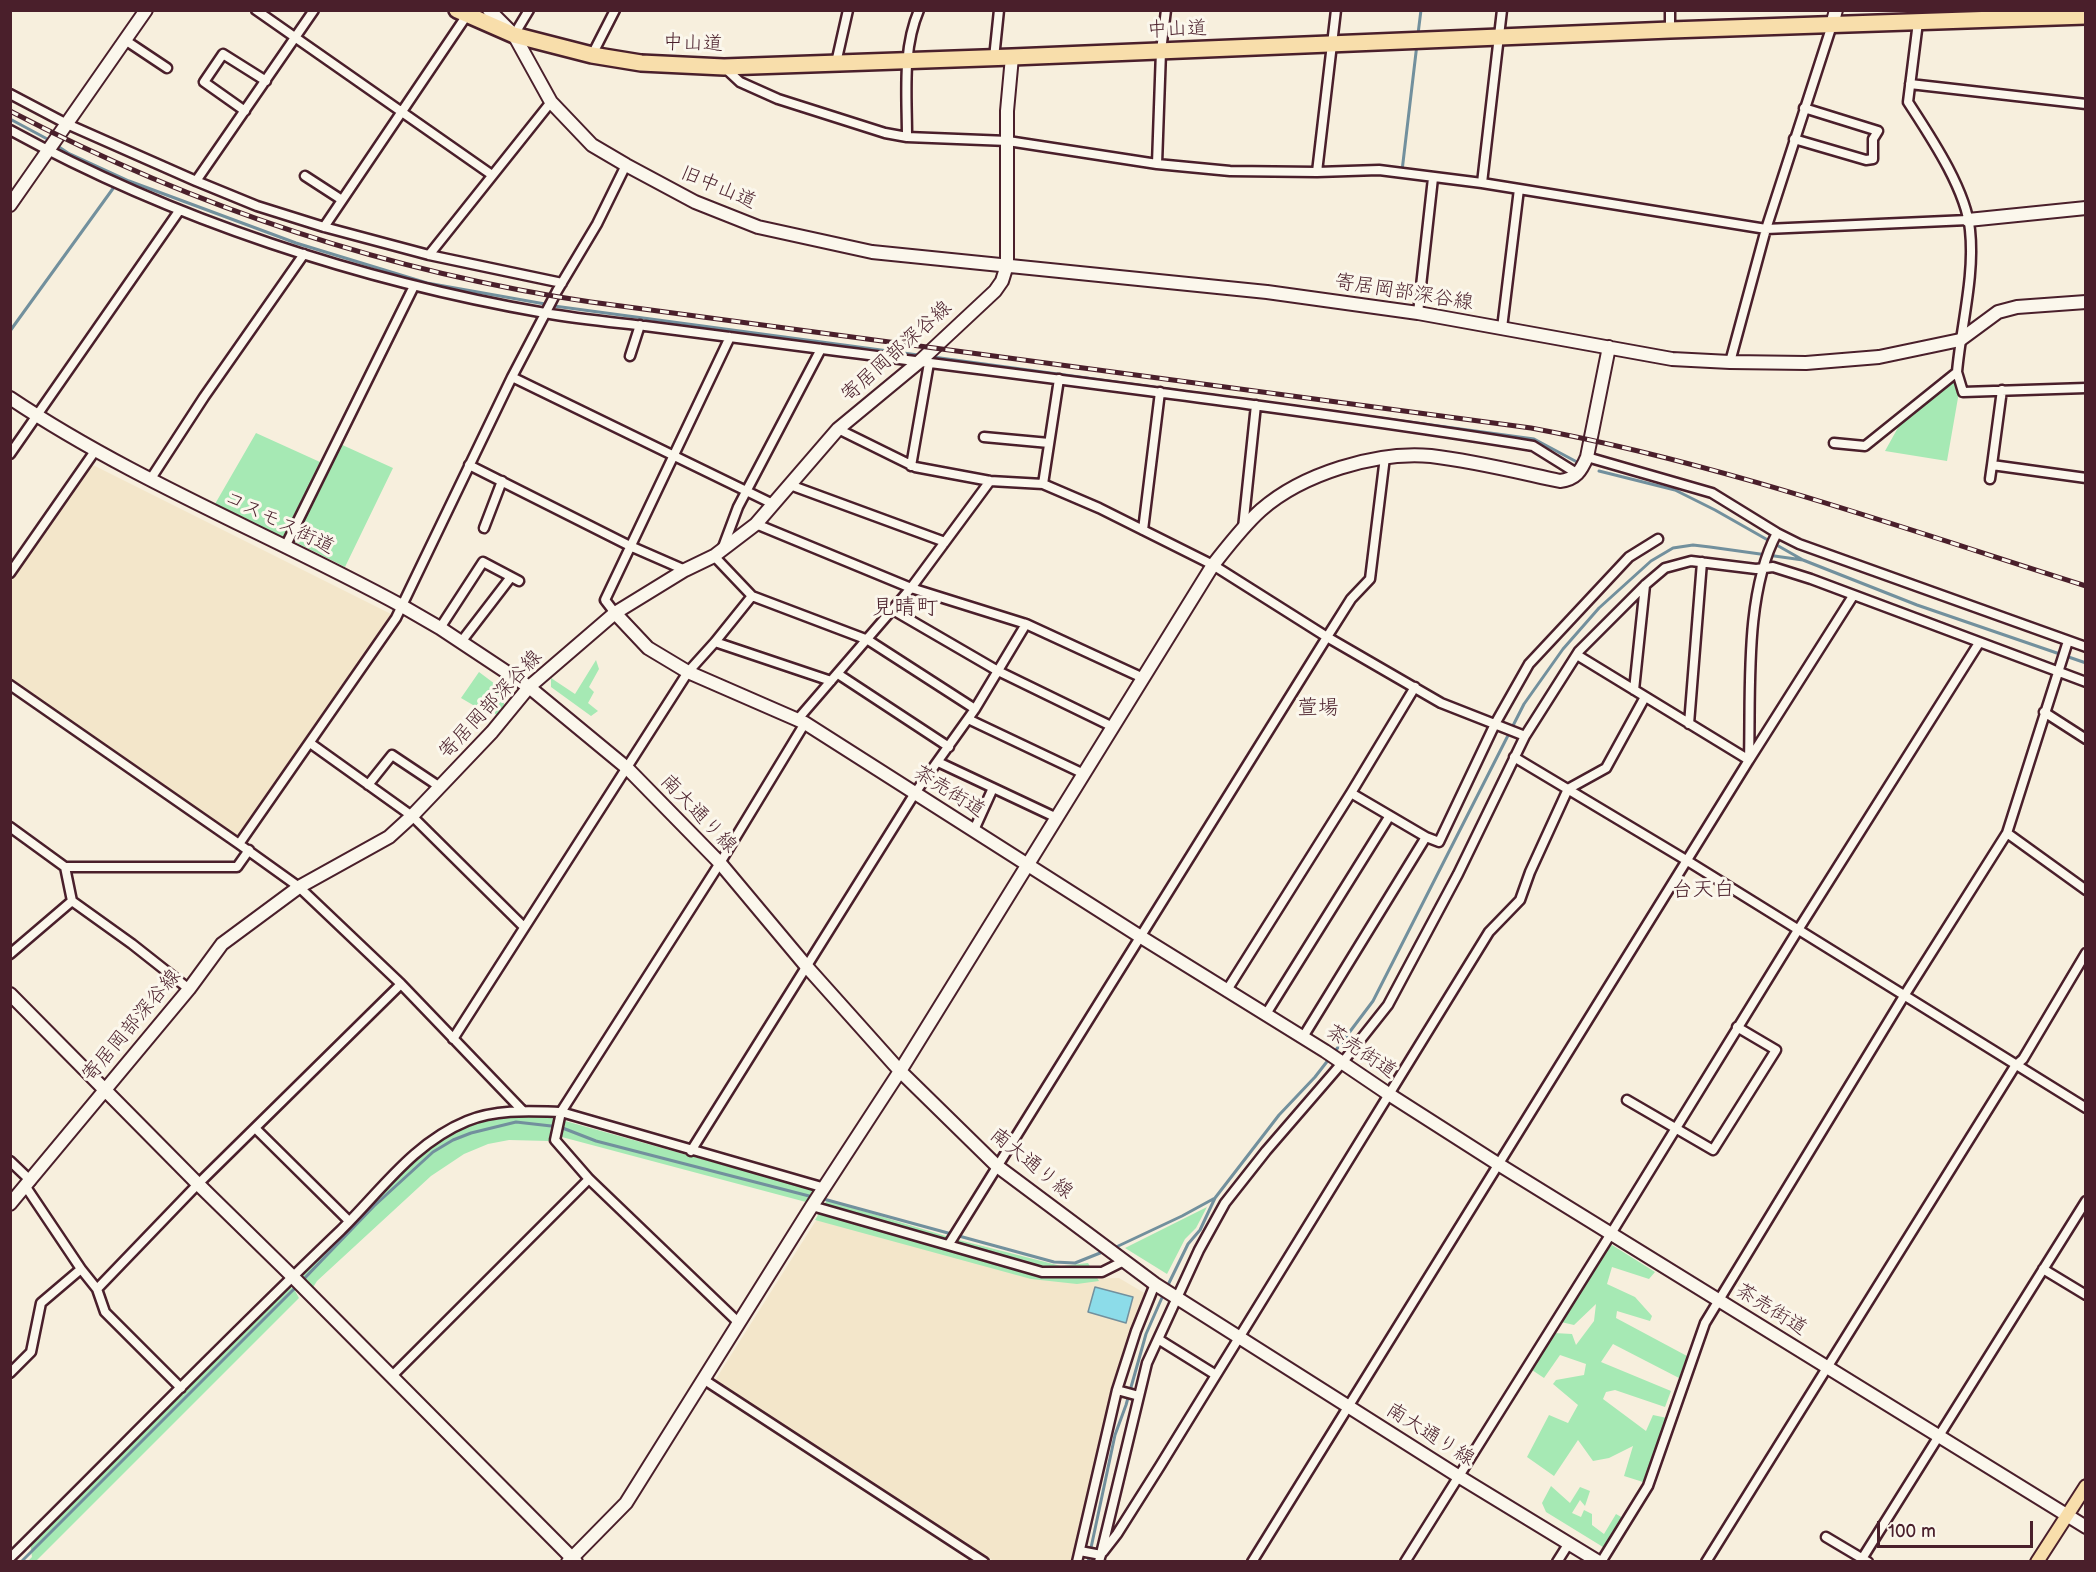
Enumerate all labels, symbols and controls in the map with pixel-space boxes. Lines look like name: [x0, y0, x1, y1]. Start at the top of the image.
street label: 中山道: [1147, 17, 1207, 43]
street label: 中山道: [663, 31, 723, 57]
street label: 旧中山道: [676, 161, 760, 215]
street label: 寄居岡部深谷線: [1333, 270, 1475, 316]
street label: 寄居岡部深谷線: [837, 296, 957, 408]
street label: コスモス街道: [220, 486, 338, 560]
district label: 見晴町: [872, 595, 938, 621]
street label: 寄居岡部深谷線: [434, 646, 548, 764]
district label: 萱場: [1297, 696, 1339, 722]
street label: 茶売街道: [909, 761, 989, 823]
street label: 南大通り線: [655, 770, 741, 858]
district label: 台天白: [1672, 878, 1734, 904]
street label: 寄居岡部深谷線: [78, 965, 186, 1087]
street label: 茶売街道: [1321, 1020, 1401, 1084]
street label: 南大通り線: [985, 1123, 1077, 1205]
street label: 茶売街道: [1731, 1279, 1811, 1341]
street label: 南大通り線: [1381, 1398, 1479, 1472]
scale bar: [1880, 1509, 2036, 1547]
text: 100 m: [1888, 1521, 1936, 1542]

